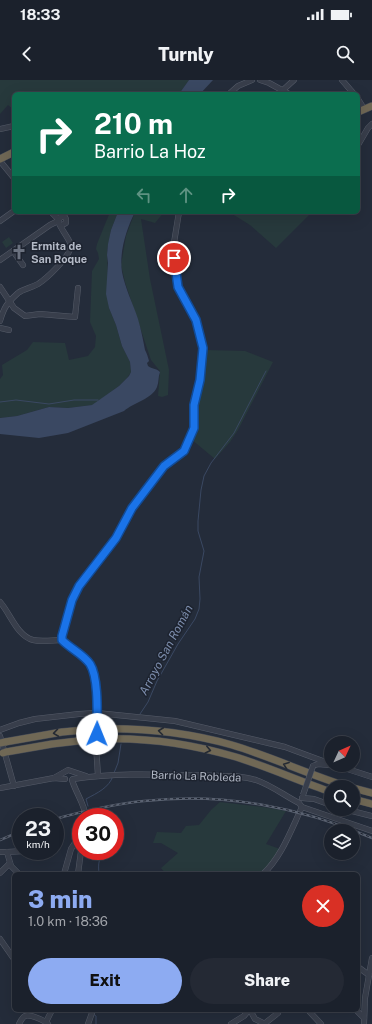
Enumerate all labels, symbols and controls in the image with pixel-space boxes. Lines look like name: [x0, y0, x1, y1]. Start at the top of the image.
text: 18:33: [20, 6, 60, 23]
icon: back: [16, 43, 38, 65]
icon: search: [334, 43, 356, 65]
text: Turnly: [158, 44, 214, 65]
text: 210 m: [94, 107, 173, 140]
icon: right: [28, 108, 80, 160]
text: Barrio La Hoz: [94, 141, 206, 162]
icon: left: [133, 184, 155, 206]
icon: ahead: [175, 184, 197, 206]
icon: right: [217, 184, 239, 206]
place label: Ermita de San Roque: [31, 240, 87, 265]
pin: [157, 241, 191, 275]
church icon: Ermita de San Roque: [10, 243, 28, 261]
icon: arrive: [163, 247, 185, 269]
water label: Arroyo San Román: [136, 602, 196, 697]
position arrow: [76, 713, 118, 755]
one-way arrow: [158, 727, 164, 736]
one-way arrow: [53, 728, 59, 737]
north arrow: [324, 736, 360, 772]
map controls: [324, 736, 360, 860]
one-way arrow: [204, 745, 211, 753]
one-way arrow: [283, 761, 290, 769]
street label: Barrio La Robleda: [151, 768, 241, 784]
button: search: [324, 780, 360, 816]
speed limit sign: 30: [72, 808, 124, 860]
text: 23: [25, 817, 51, 841]
button: layers: [324, 824, 360, 860]
text: km/h: [26, 838, 50, 850]
text: 3 min: [28, 885, 92, 913]
button: close: [302, 885, 344, 927]
text: 1.0 km · 18:36: [28, 914, 108, 929]
button: Exit: [28, 958, 182, 1004]
button: Share: [190, 958, 344, 1004]

